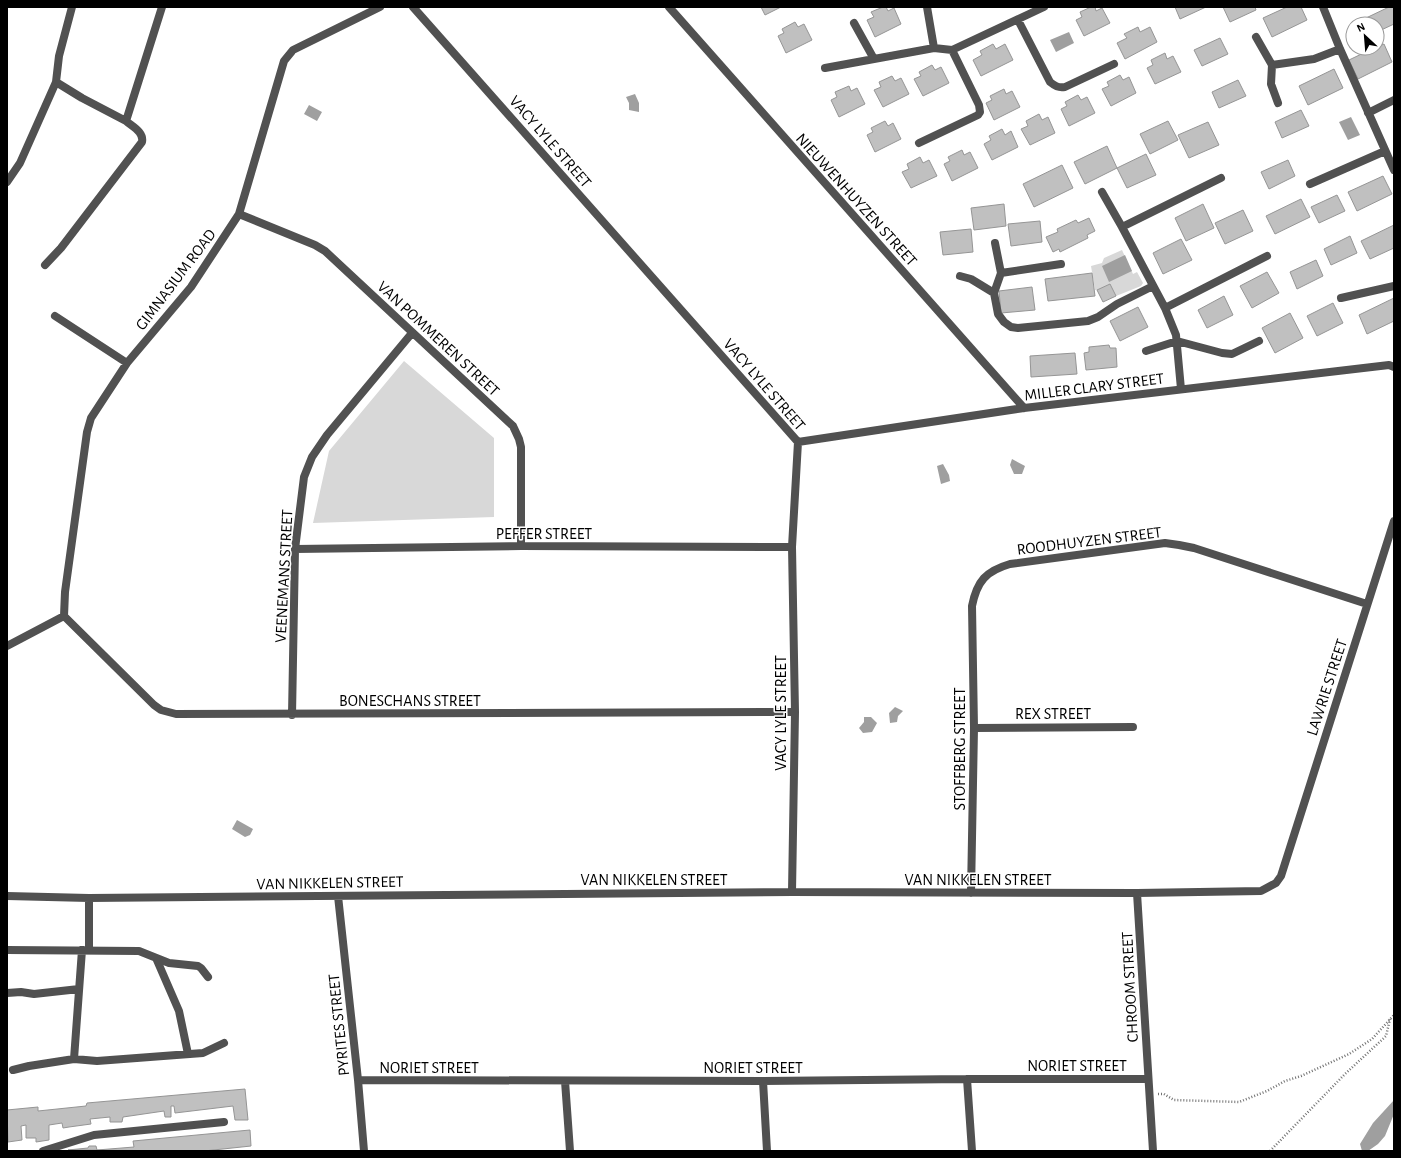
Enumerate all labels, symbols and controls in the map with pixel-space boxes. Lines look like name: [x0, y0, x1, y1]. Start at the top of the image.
north arrow: [1345, 16, 1385, 56]
text: N: [1355, 21, 1367, 34]
street label: VACY LYLE STREET: [506, 93, 594, 191]
street label: NIEUWENHUYZEN STREET: [793, 130, 920, 269]
street label: GIMNASIUM ROAD: [133, 226, 219, 333]
street label: VAN POMMEREN STREET: [374, 278, 503, 399]
street label: VACY LYLE STREET: [720, 336, 808, 434]
street label: MILLER CLARY STREET: [1023, 370, 1165, 403]
street label: VEENEMANS STREET: [273, 509, 295, 643]
street label: ROODHUYZEN STREET: [1016, 524, 1163, 558]
street label: PEFFER STREET: [496, 526, 592, 542]
street label: LAWRIE STREET: [1304, 637, 1350, 738]
street label: VACY LYLE STREET: [773, 655, 789, 771]
street label: STOFFBERG STREET: [952, 687, 968, 811]
street label: BONESCHANS STREET: [339, 693, 481, 709]
street label: REX STREET: [1015, 706, 1091, 722]
street label: VAN NIKKELEN STREET: [580, 872, 728, 888]
street label: VAN NIKKELEN STREET: [904, 872, 1052, 888]
street label: VAN NIKKELEN STREET: [256, 874, 404, 892]
street label: CHROOM STREET: [1119, 931, 1141, 1043]
street label: PYRITES STREET: [326, 973, 352, 1077]
street label: NORIET STREET: [1027, 1058, 1127, 1074]
street label: NORIET STREET: [379, 1060, 479, 1076]
street label: NORIET STREET: [703, 1060, 803, 1076]

